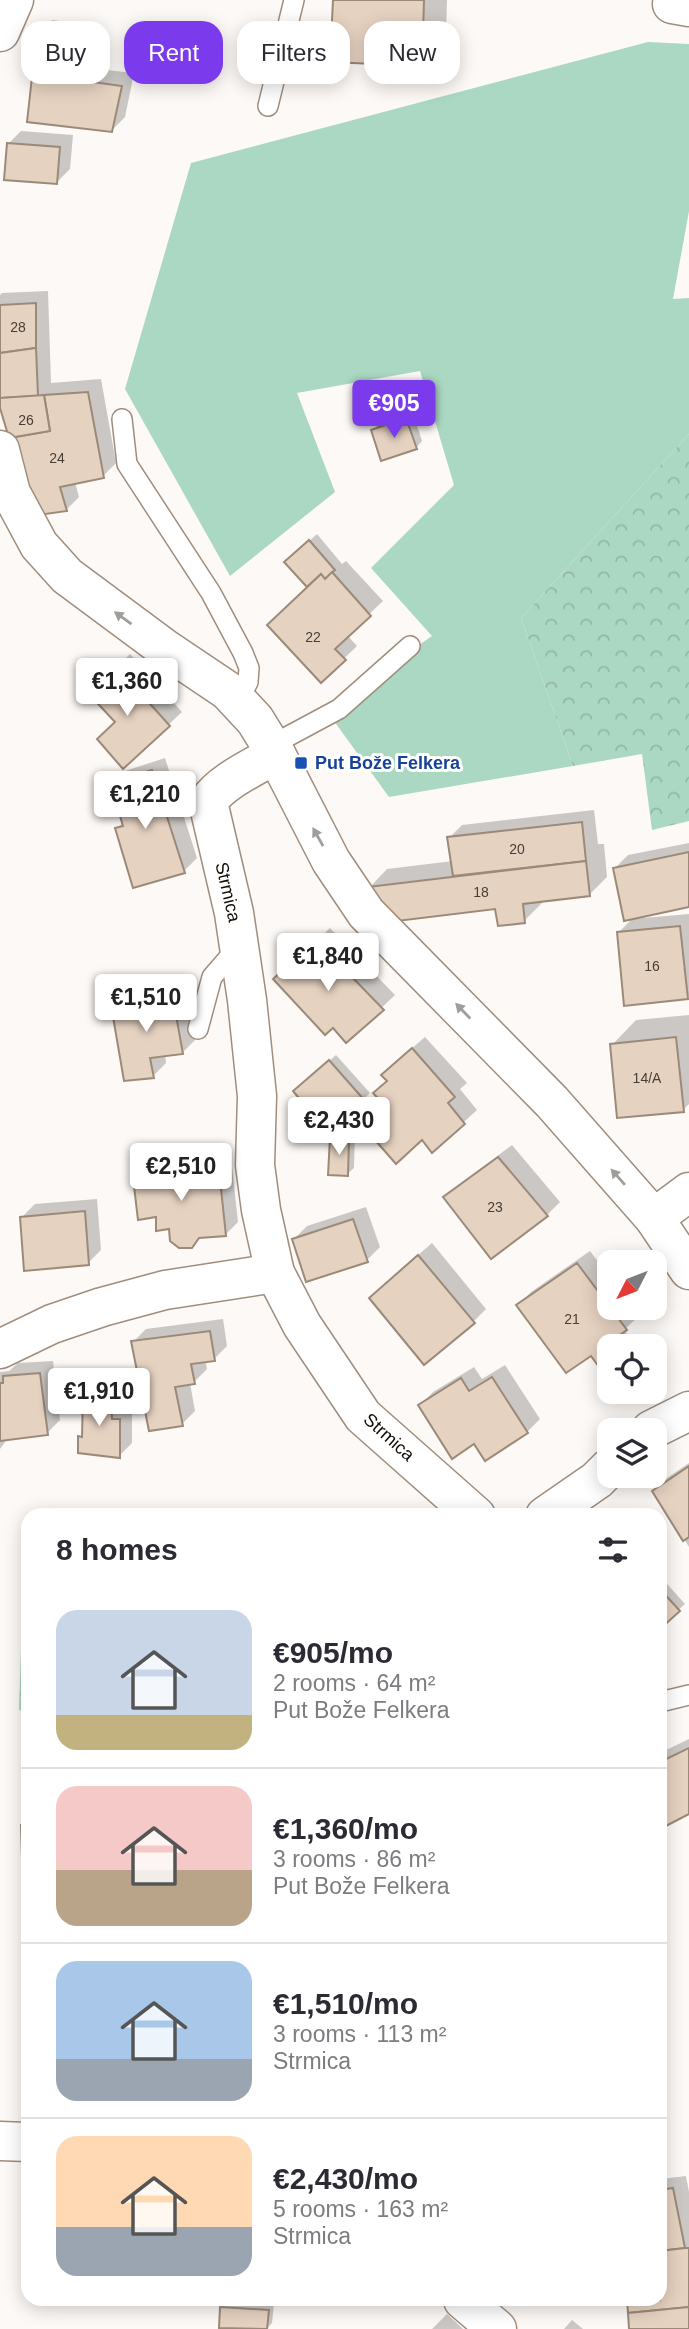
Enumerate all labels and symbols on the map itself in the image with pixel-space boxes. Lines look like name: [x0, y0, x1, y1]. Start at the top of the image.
house number: 28: [10, 319, 26, 335]
pin: €905: [353, 380, 435, 440]
house number: 26: [18, 412, 34, 428]
house number: 24: [49, 450, 65, 466]
one-way arrow: [114, 611, 132, 625]
house number: 22: [305, 629, 321, 645]
pin: €1,360: [70, 658, 184, 718]
place label: Put Bože Felkera: [315, 753, 461, 773]
marker: Put Bože Felkera: [293, 755, 309, 771]
pin: €1,210: [88, 772, 202, 831]
one-way arrow: [312, 827, 324, 847]
house number: 20: [509, 841, 525, 857]
street label: Strmica: [211, 860, 245, 925]
house number: 18: [473, 884, 489, 900]
pin: €1,840: [271, 934, 385, 993]
house number: 16: [644, 958, 660, 974]
pin: €1,510: [89, 974, 203, 1034]
one-way arrow: [455, 1002, 472, 1019]
house number: 14/A: [633, 1070, 662, 1086]
pin: €2,430: [282, 1098, 396, 1157]
pin: €2,510: [124, 1144, 238, 1203]
one-way arrow: [610, 1168, 626, 1186]
house number: 23: [487, 1199, 503, 1215]
north arrow: [597, 1250, 667, 1320]
house number: 21: [564, 1311, 580, 1327]
pin: €1,910: [42, 1368, 156, 1428]
street label: Strmica: [360, 1409, 419, 1465]

